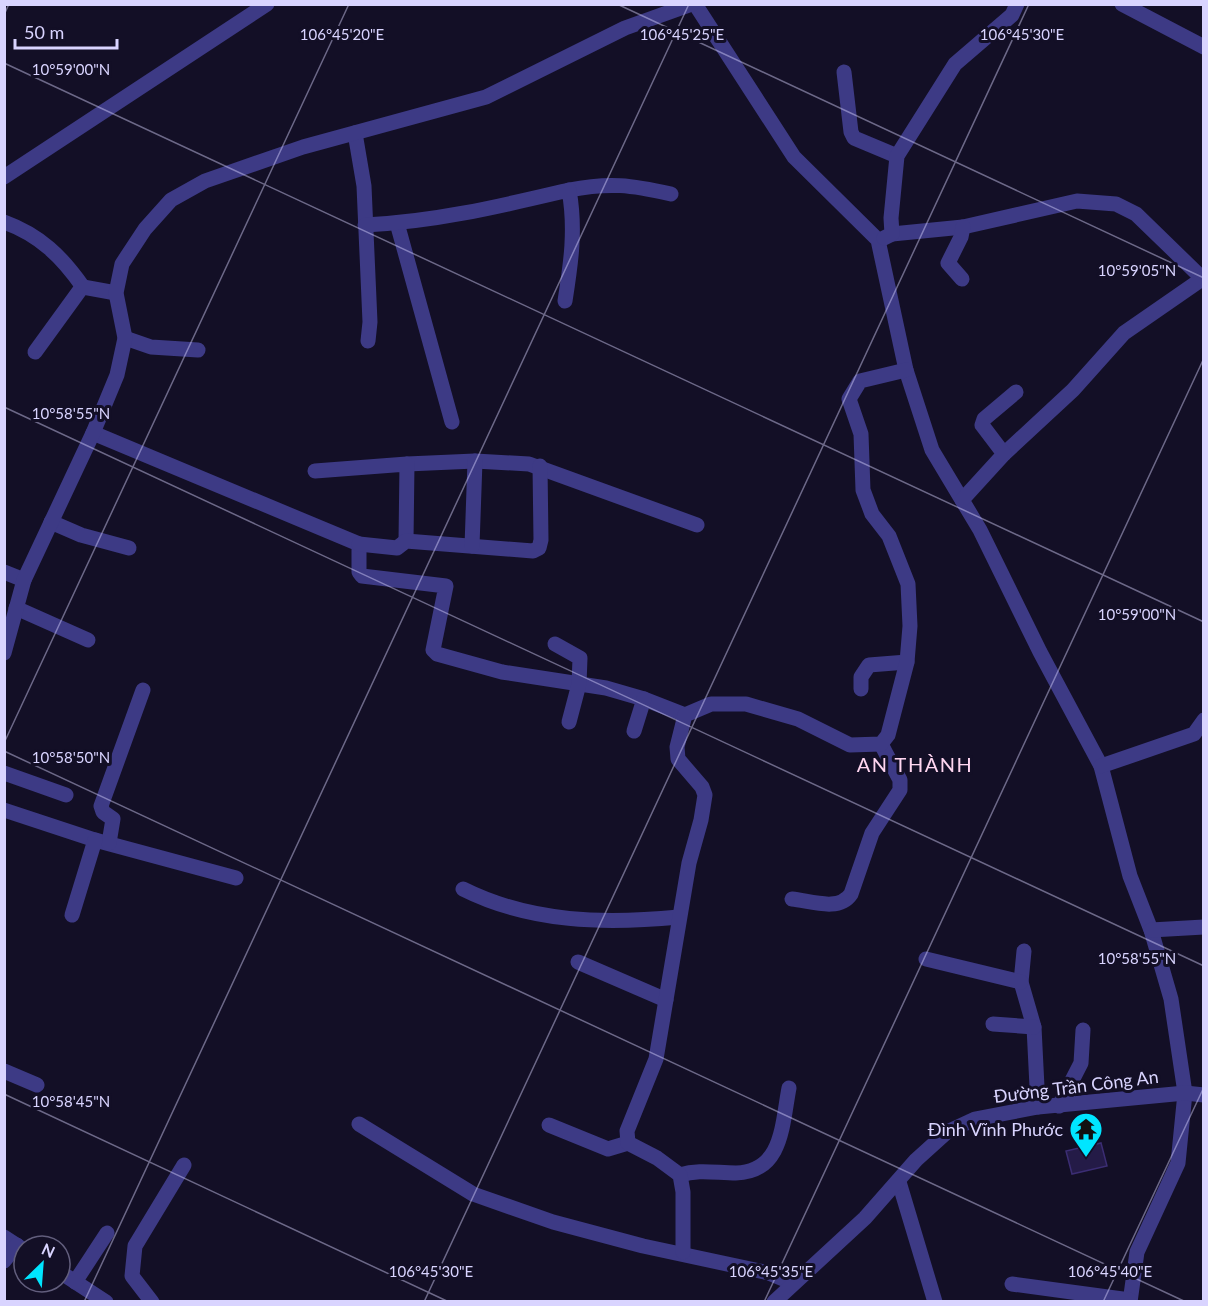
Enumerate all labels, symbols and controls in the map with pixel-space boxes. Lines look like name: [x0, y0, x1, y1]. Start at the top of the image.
scale bar: [15, 12, 117, 50]
text: 50 m: [24, 21, 64, 43]
text: 106°45'20"E: [300, 25, 384, 43]
text: 106°45'25"E: [640, 25, 724, 43]
text: 106°45'30"E: [980, 25, 1064, 43]
text: 10°59'00"N: [32, 60, 110, 78]
text: 10°59'05"N: [1098, 261, 1176, 279]
text: 10°58'55"N: [32, 404, 110, 422]
text: 10°59'00"N: [1098, 605, 1176, 623]
text: 10°58'50"N: [32, 748, 110, 766]
district label: AN THÀNH: [857, 752, 973, 776]
text: 10°58'55"N: [1098, 949, 1176, 967]
street label: Đường Trần Công An: [992, 1065, 1160, 1107]
text: 10°58'45"N: [32, 1092, 110, 1110]
temple icon: Đình Vĩnh Phước: [1068, 1111, 1104, 1158]
place label: Đình Vĩnh Phước: [928, 1118, 1063, 1140]
north arrow: [12, 1234, 72, 1294]
text: N: [39, 1239, 58, 1261]
text: 106°45'30"E: [389, 1262, 473, 1280]
text: 106°45'35"E: [729, 1262, 813, 1280]
text: 106°45'40"E: [1068, 1262, 1152, 1280]

